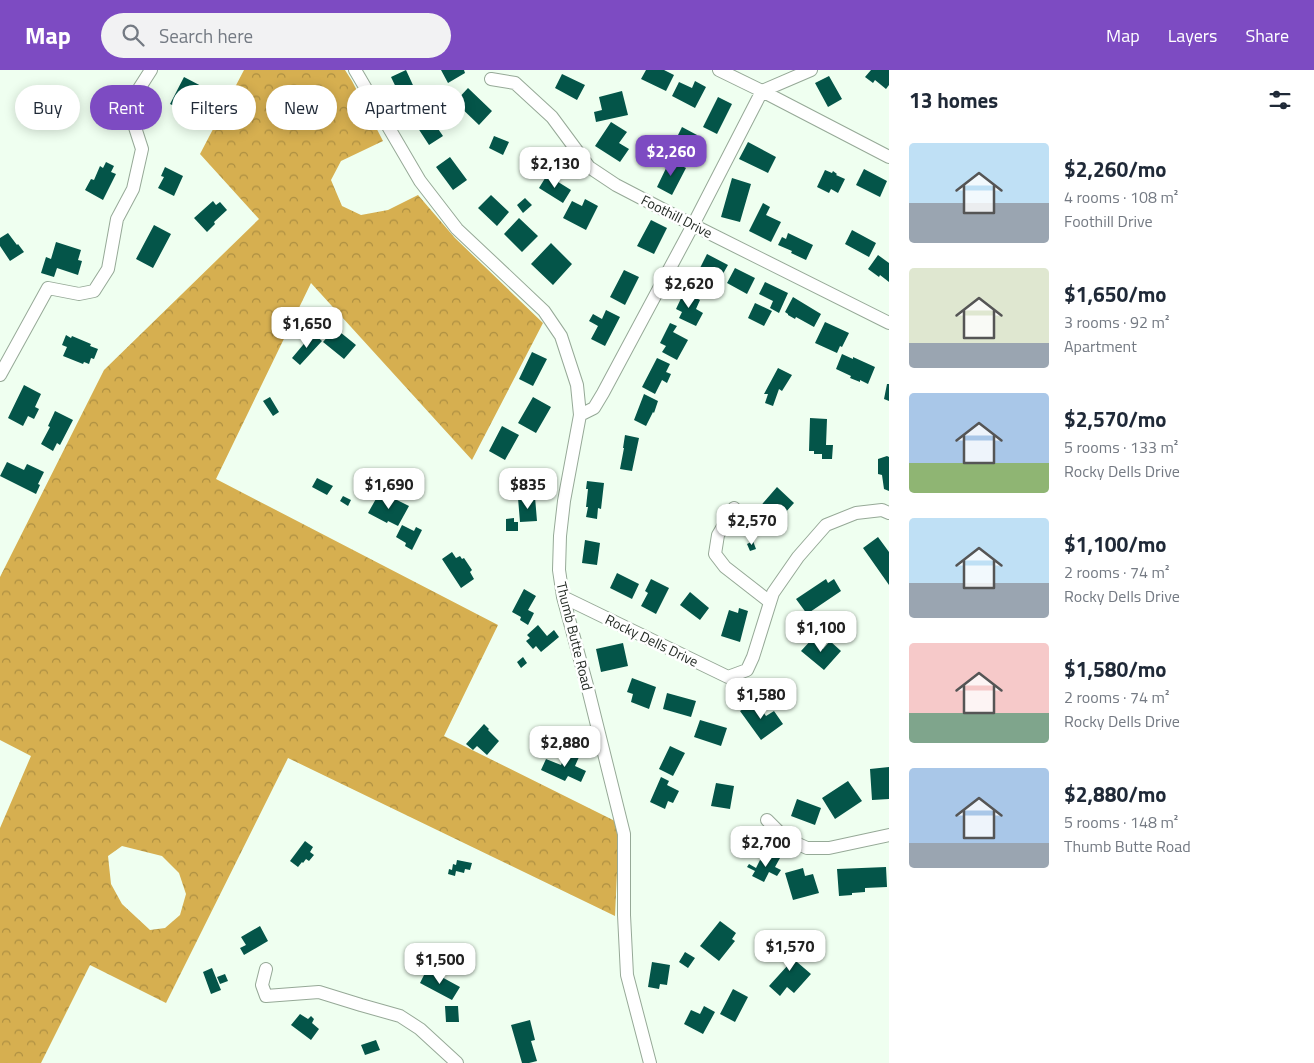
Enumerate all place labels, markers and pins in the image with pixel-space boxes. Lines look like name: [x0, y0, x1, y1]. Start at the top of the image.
pin: $2,260: [630, 134, 712, 177]
pin: $2,130: [514, 146, 596, 189]
pin: $2,620: [648, 266, 730, 309]
pin: $1,650: [266, 306, 348, 349]
pin: $1,690: [348, 468, 430, 510]
pin: $835: [498, 468, 558, 510]
pin: $2,570: [711, 504, 793, 546]
pin: $1,100: [780, 610, 862, 653]
pin: $1,580: [720, 678, 802, 720]
pin: $2,880: [524, 726, 606, 768]
pin: $2,700: [725, 826, 807, 868]
pin: $1,570: [749, 930, 831, 972]
pin: $1,500: [399, 942, 481, 985]

